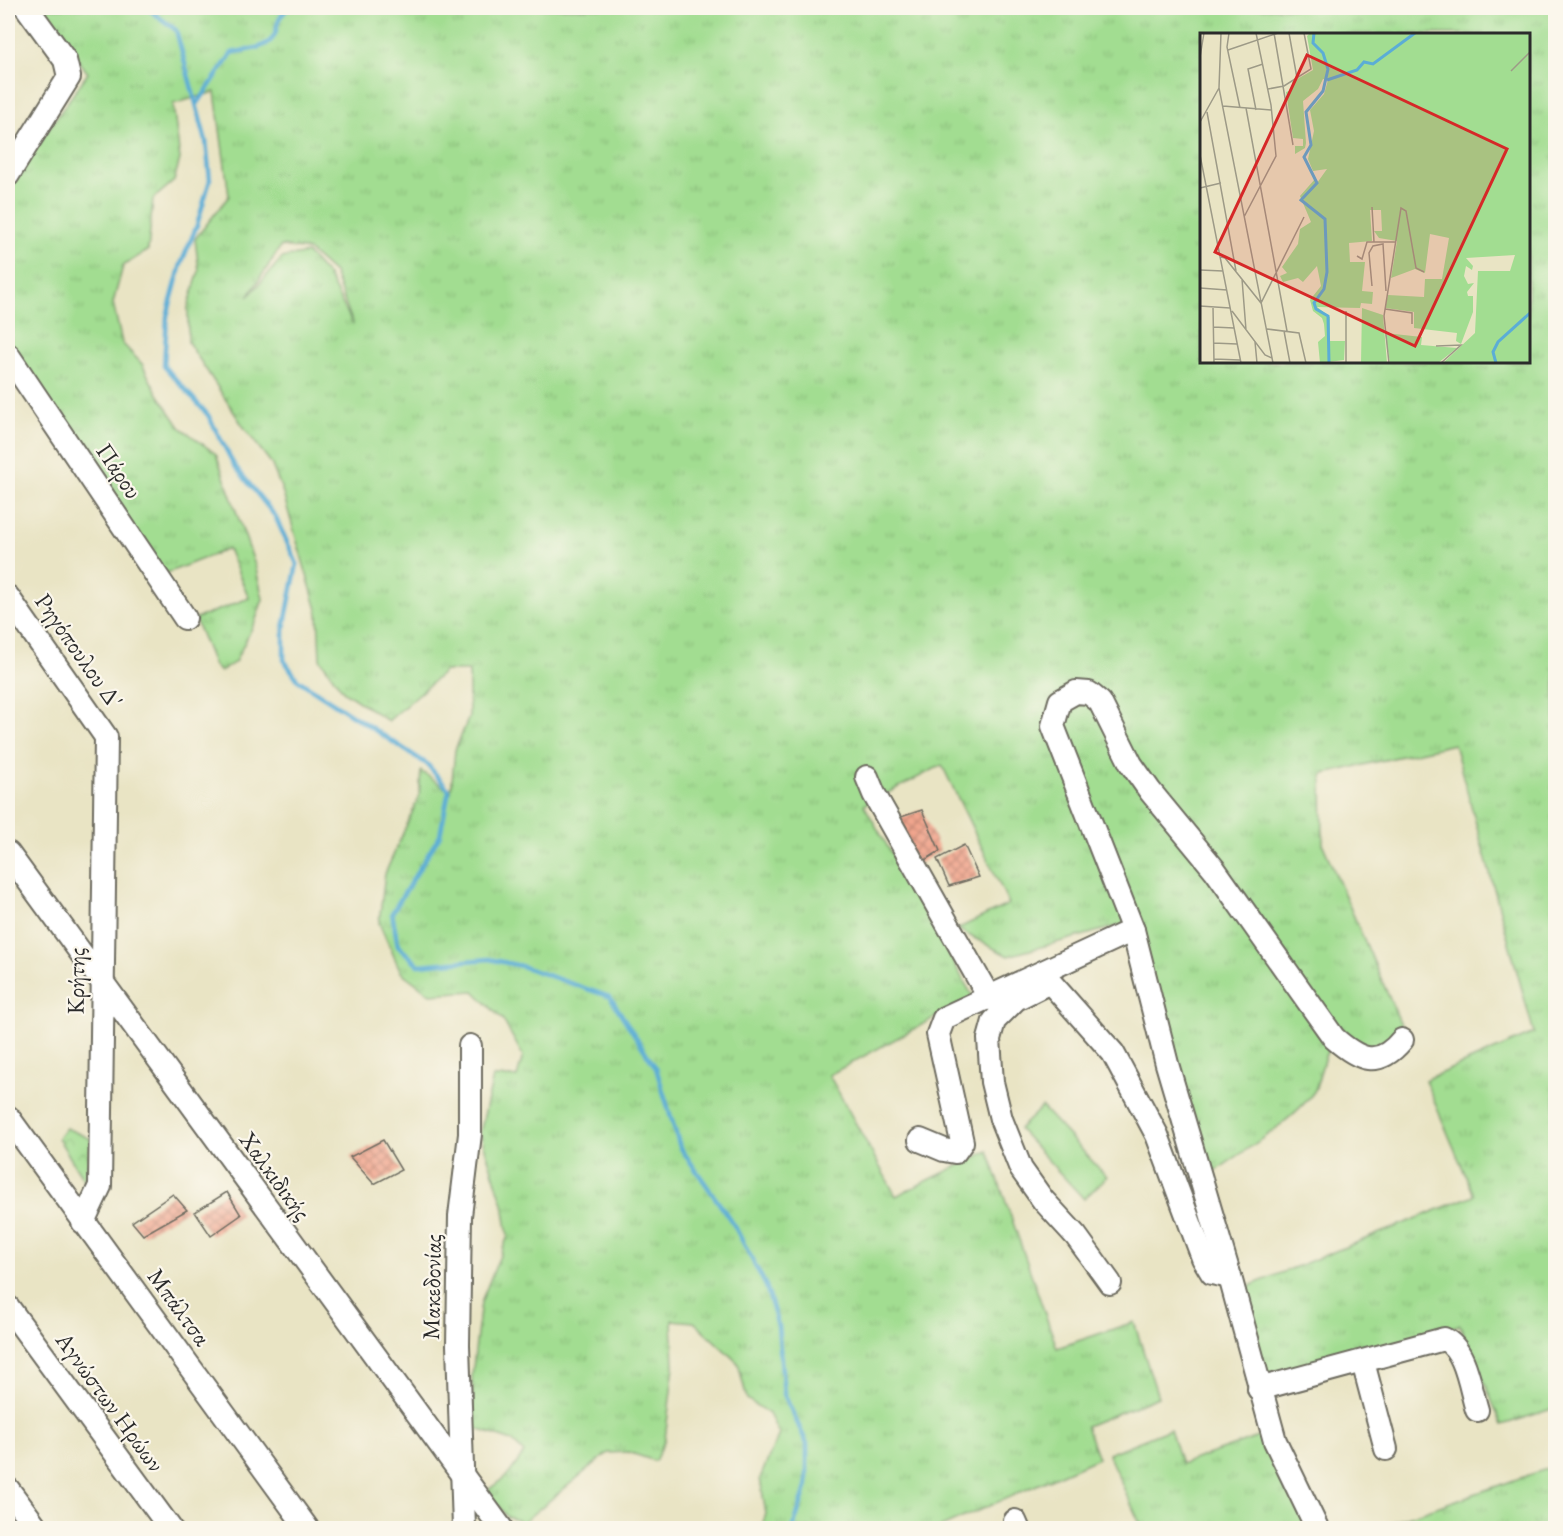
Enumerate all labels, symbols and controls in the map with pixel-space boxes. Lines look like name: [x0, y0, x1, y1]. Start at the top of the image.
inset map: [1200, 33, 1530, 363]
street label: Πάρου: [90, 437, 149, 505]
street label: Ρηγόπουλου Δ': [28, 587, 130, 714]
street label: Κρήτης: [59, 947, 92, 1015]
street label: Χαλκιδικής: [232, 1124, 318, 1226]
street label: Μακεδονίας: [415, 1234, 448, 1340]
street label: Μπάλτσα: [141, 1262, 218, 1352]
street label: Αγνώστων Ηρώων: [49, 1325, 172, 1478]

